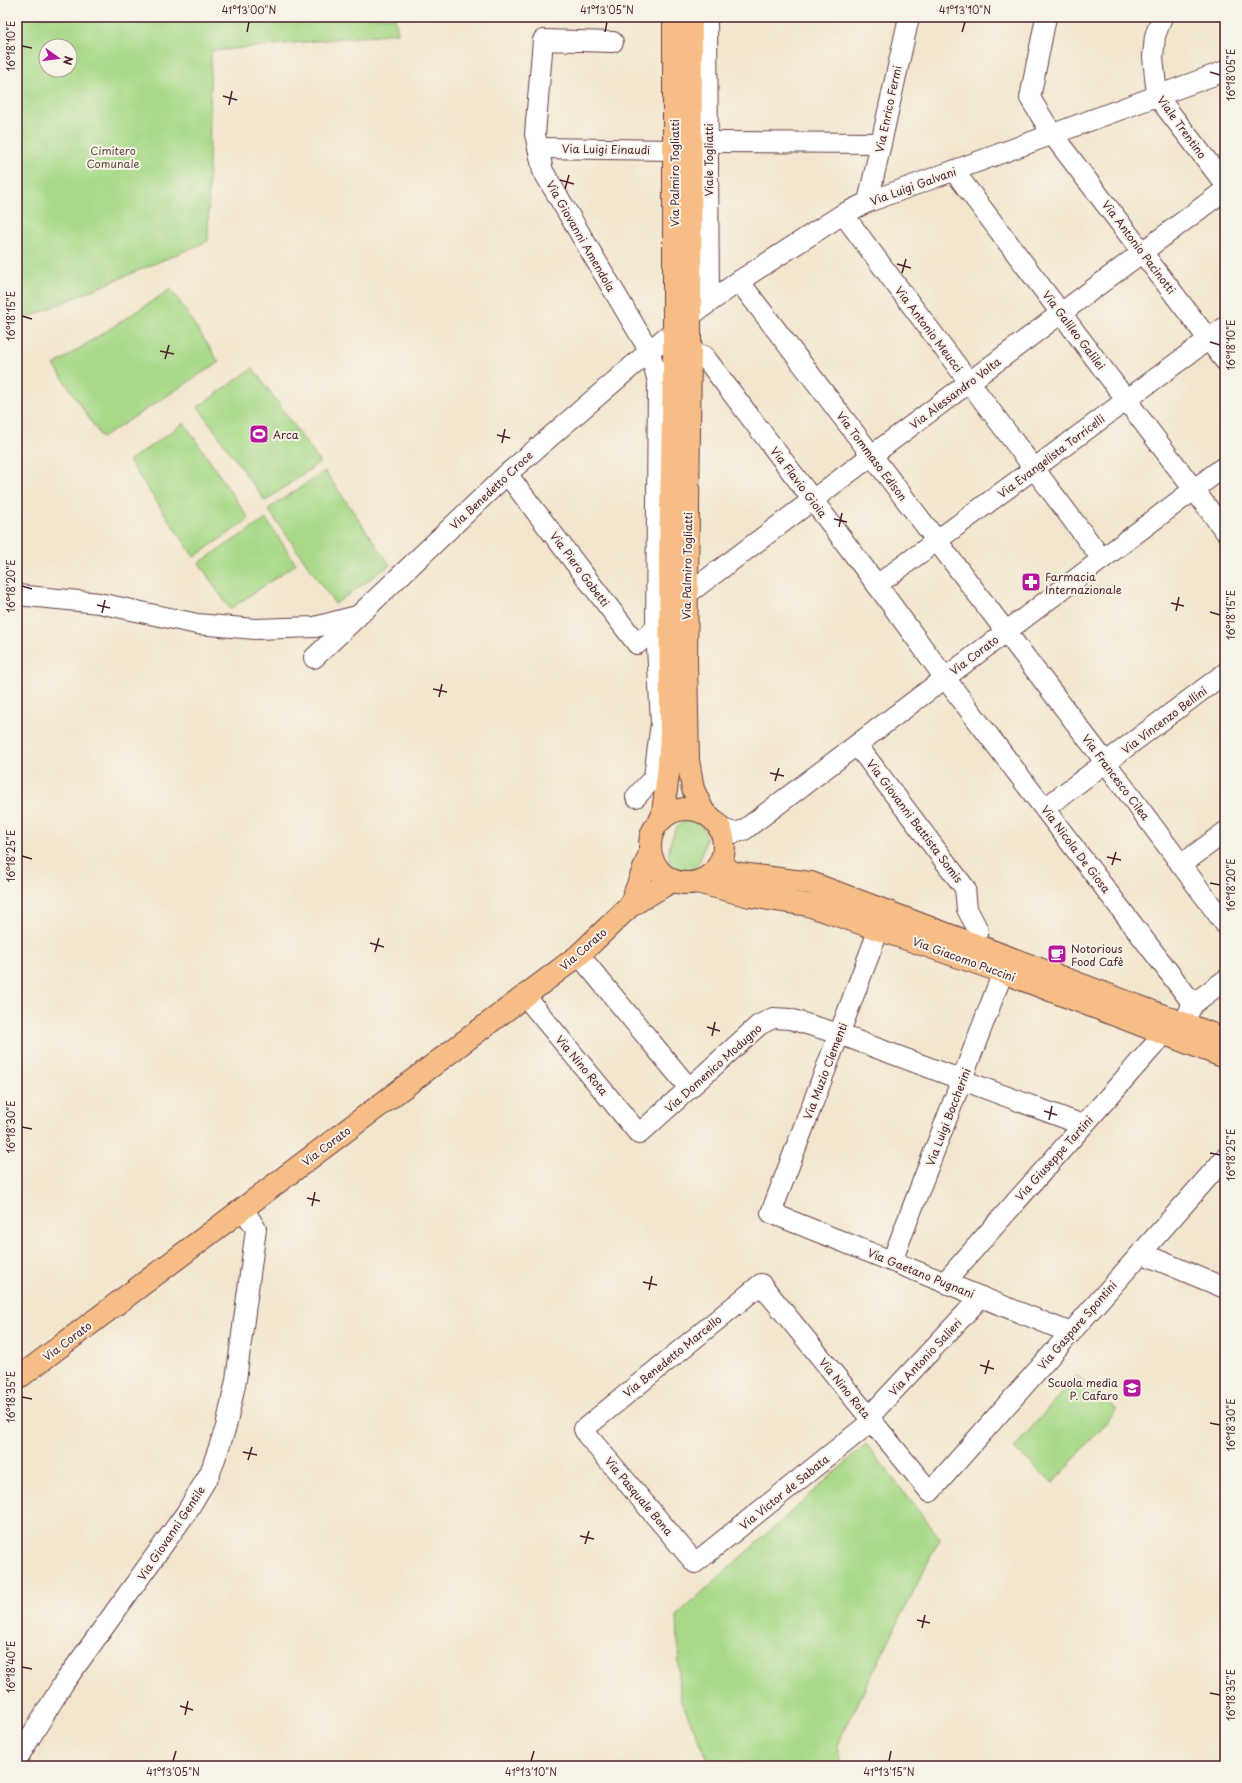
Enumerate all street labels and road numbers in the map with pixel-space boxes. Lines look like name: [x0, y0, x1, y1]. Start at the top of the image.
street label: Via Enrico Fermi: [870, 64, 906, 154]
street label: Viale Trentino: [1153, 92, 1211, 162]
street label: Via Palmiro Togliatti: [666, 119, 683, 227]
street label: Viale Togliatti: [700, 124, 717, 196]
street label: Via Luigi Einaudi: [562, 140, 650, 158]
street label: Via Luigi Galvani: [868, 163, 958, 209]
street label: Via Giovanni Amendola: [542, 177, 620, 295]
street label: Via Antonio Pacinotti: [1098, 197, 1180, 297]
street label: Via Antonio Meucci: [891, 282, 967, 376]
street label: Via Galileo Galilei: [1039, 287, 1109, 373]
street label: Via Alessandro Volta: [906, 353, 1004, 433]
street label: Via Tommaso Edison: [833, 408, 911, 504]
street label: Via Evangelista Torricelli: [994, 410, 1108, 502]
street label: Via Flavio Gioia: [767, 443, 831, 521]
street label: Via Benedetto Croce: [446, 447, 537, 533]
street label: Via Palmiro Togliatti: [678, 512, 696, 620]
street label: Via Piero Gobetti: [546, 528, 614, 610]
street label: Via Corato: [946, 631, 1002, 679]
street label: Via Vincenzo Bellini: [1118, 682, 1210, 758]
street label: Via Francesco Cilea: [1078, 730, 1154, 824]
street label: Via Giovanni Battista Somis: [863, 756, 967, 886]
street label: Via Nicola De Giosa: [1037, 802, 1115, 897]
street label: Via Corato: [556, 924, 610, 974]
street label: Via Giacomo Puccini: [910, 932, 1018, 986]
street label: Via Domenico Modugno: [661, 1020, 765, 1116]
street label: Via Muzio Clementi: [799, 1020, 851, 1122]
street label: Via Nino Rota: [552, 1031, 612, 1099]
street label: Via Luigi Boccherini: [921, 1065, 975, 1169]
street label: Via Giuseppe Tartini: [1011, 1112, 1097, 1204]
street label: Via Corato: [298, 1122, 354, 1170]
street label: Via Gaetano Pugnani: [865, 1244, 977, 1302]
street label: Via Gaspare Spontini: [1033, 1277, 1121, 1373]
street label: Via Benedetto Marcello: [619, 1311, 725, 1401]
street label: Via Antonio Salieri: [884, 1314, 966, 1400]
street label: Via Corato: [39, 1317, 95, 1365]
street label: Via Nino Rota: [815, 1354, 875, 1422]
street label: Via Victor de Sabata: [736, 1450, 833, 1534]
street label: Via Pasquale Bona: [601, 1453, 677, 1539]
street label: Via Giovanni Gentile: [133, 1482, 209, 1584]

